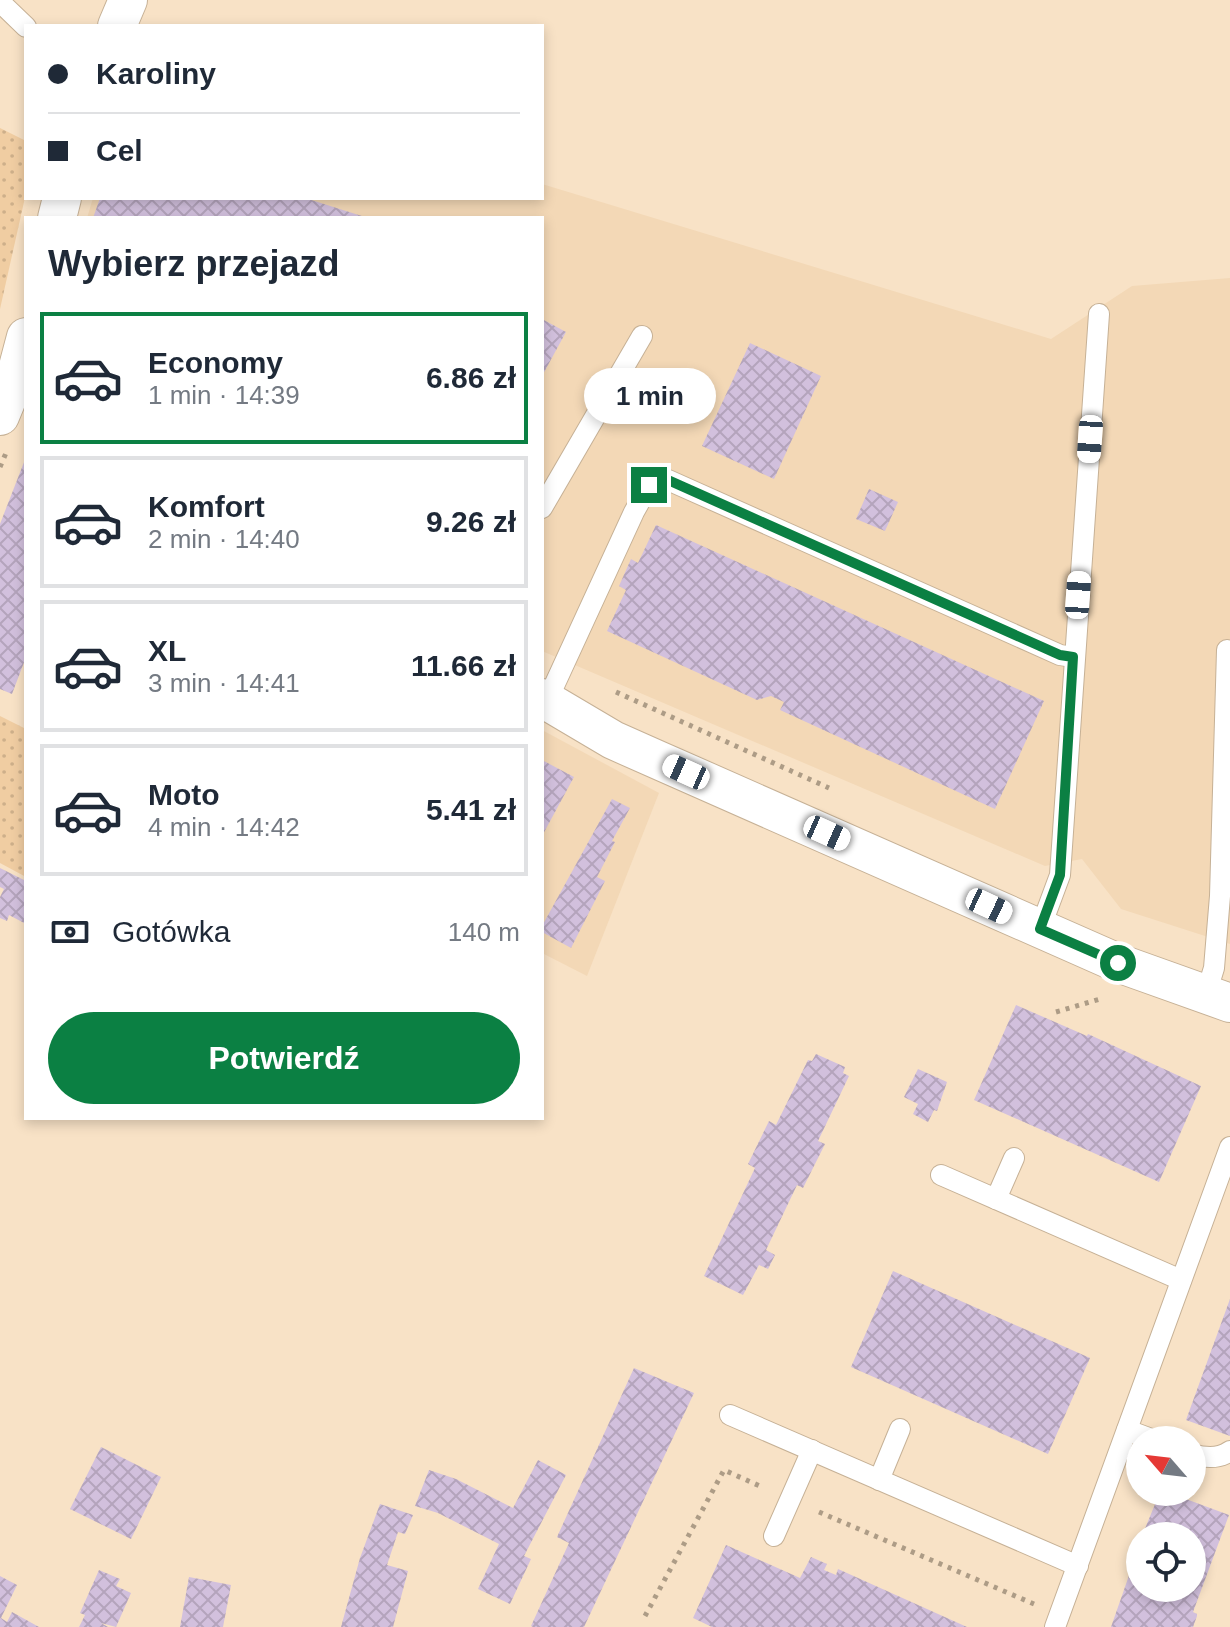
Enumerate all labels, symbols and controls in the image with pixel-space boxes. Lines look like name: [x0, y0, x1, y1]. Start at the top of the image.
text: Karoliny: [96, 57, 216, 90]
text: Cel: [96, 134, 143, 167]
text: Wybierz przejazd: [48, 243, 339, 284]
icon: car: [52, 342, 124, 414]
text: Economy: [148, 346, 283, 379]
text: 6.86 zł: [426, 361, 516, 394]
callout: 1 min: [583, 369, 715, 425]
text: 1 min · 14:39: [148, 380, 300, 410]
text: 1 min: [616, 381, 684, 411]
car: [1076, 414, 1104, 464]
route end: [631, 467, 667, 503]
icon: car: [52, 486, 124, 558]
text: Komfort: [148, 490, 265, 523]
text: 9.26 zł: [426, 505, 516, 538]
text: 2 min · 14:40: [148, 524, 300, 554]
car: [1064, 570, 1092, 620]
icon: car: [52, 630, 124, 702]
text: XL: [148, 634, 186, 667]
text: 11.66 zł: [411, 649, 516, 682]
text: 3 min · 14:41: [148, 668, 300, 698]
car: [659, 751, 713, 793]
icon: car: [52, 774, 124, 846]
text: Moto: [148, 778, 220, 811]
text: 5.41 zł: [426, 793, 516, 826]
text: 4 min · 14:42: [148, 812, 300, 842]
car: [800, 812, 854, 854]
car: [962, 885, 1016, 927]
icon: cash: [48, 910, 92, 954]
text: Gotówka: [112, 915, 230, 948]
text: 140 m: [448, 917, 520, 947]
route start: [1100, 945, 1136, 981]
button: Potwierdź: [48, 1012, 520, 1104]
north arrow: [1126, 1426, 1206, 1506]
map controls: [1126, 1426, 1206, 1602]
button: locate: [1126, 1522, 1206, 1602]

